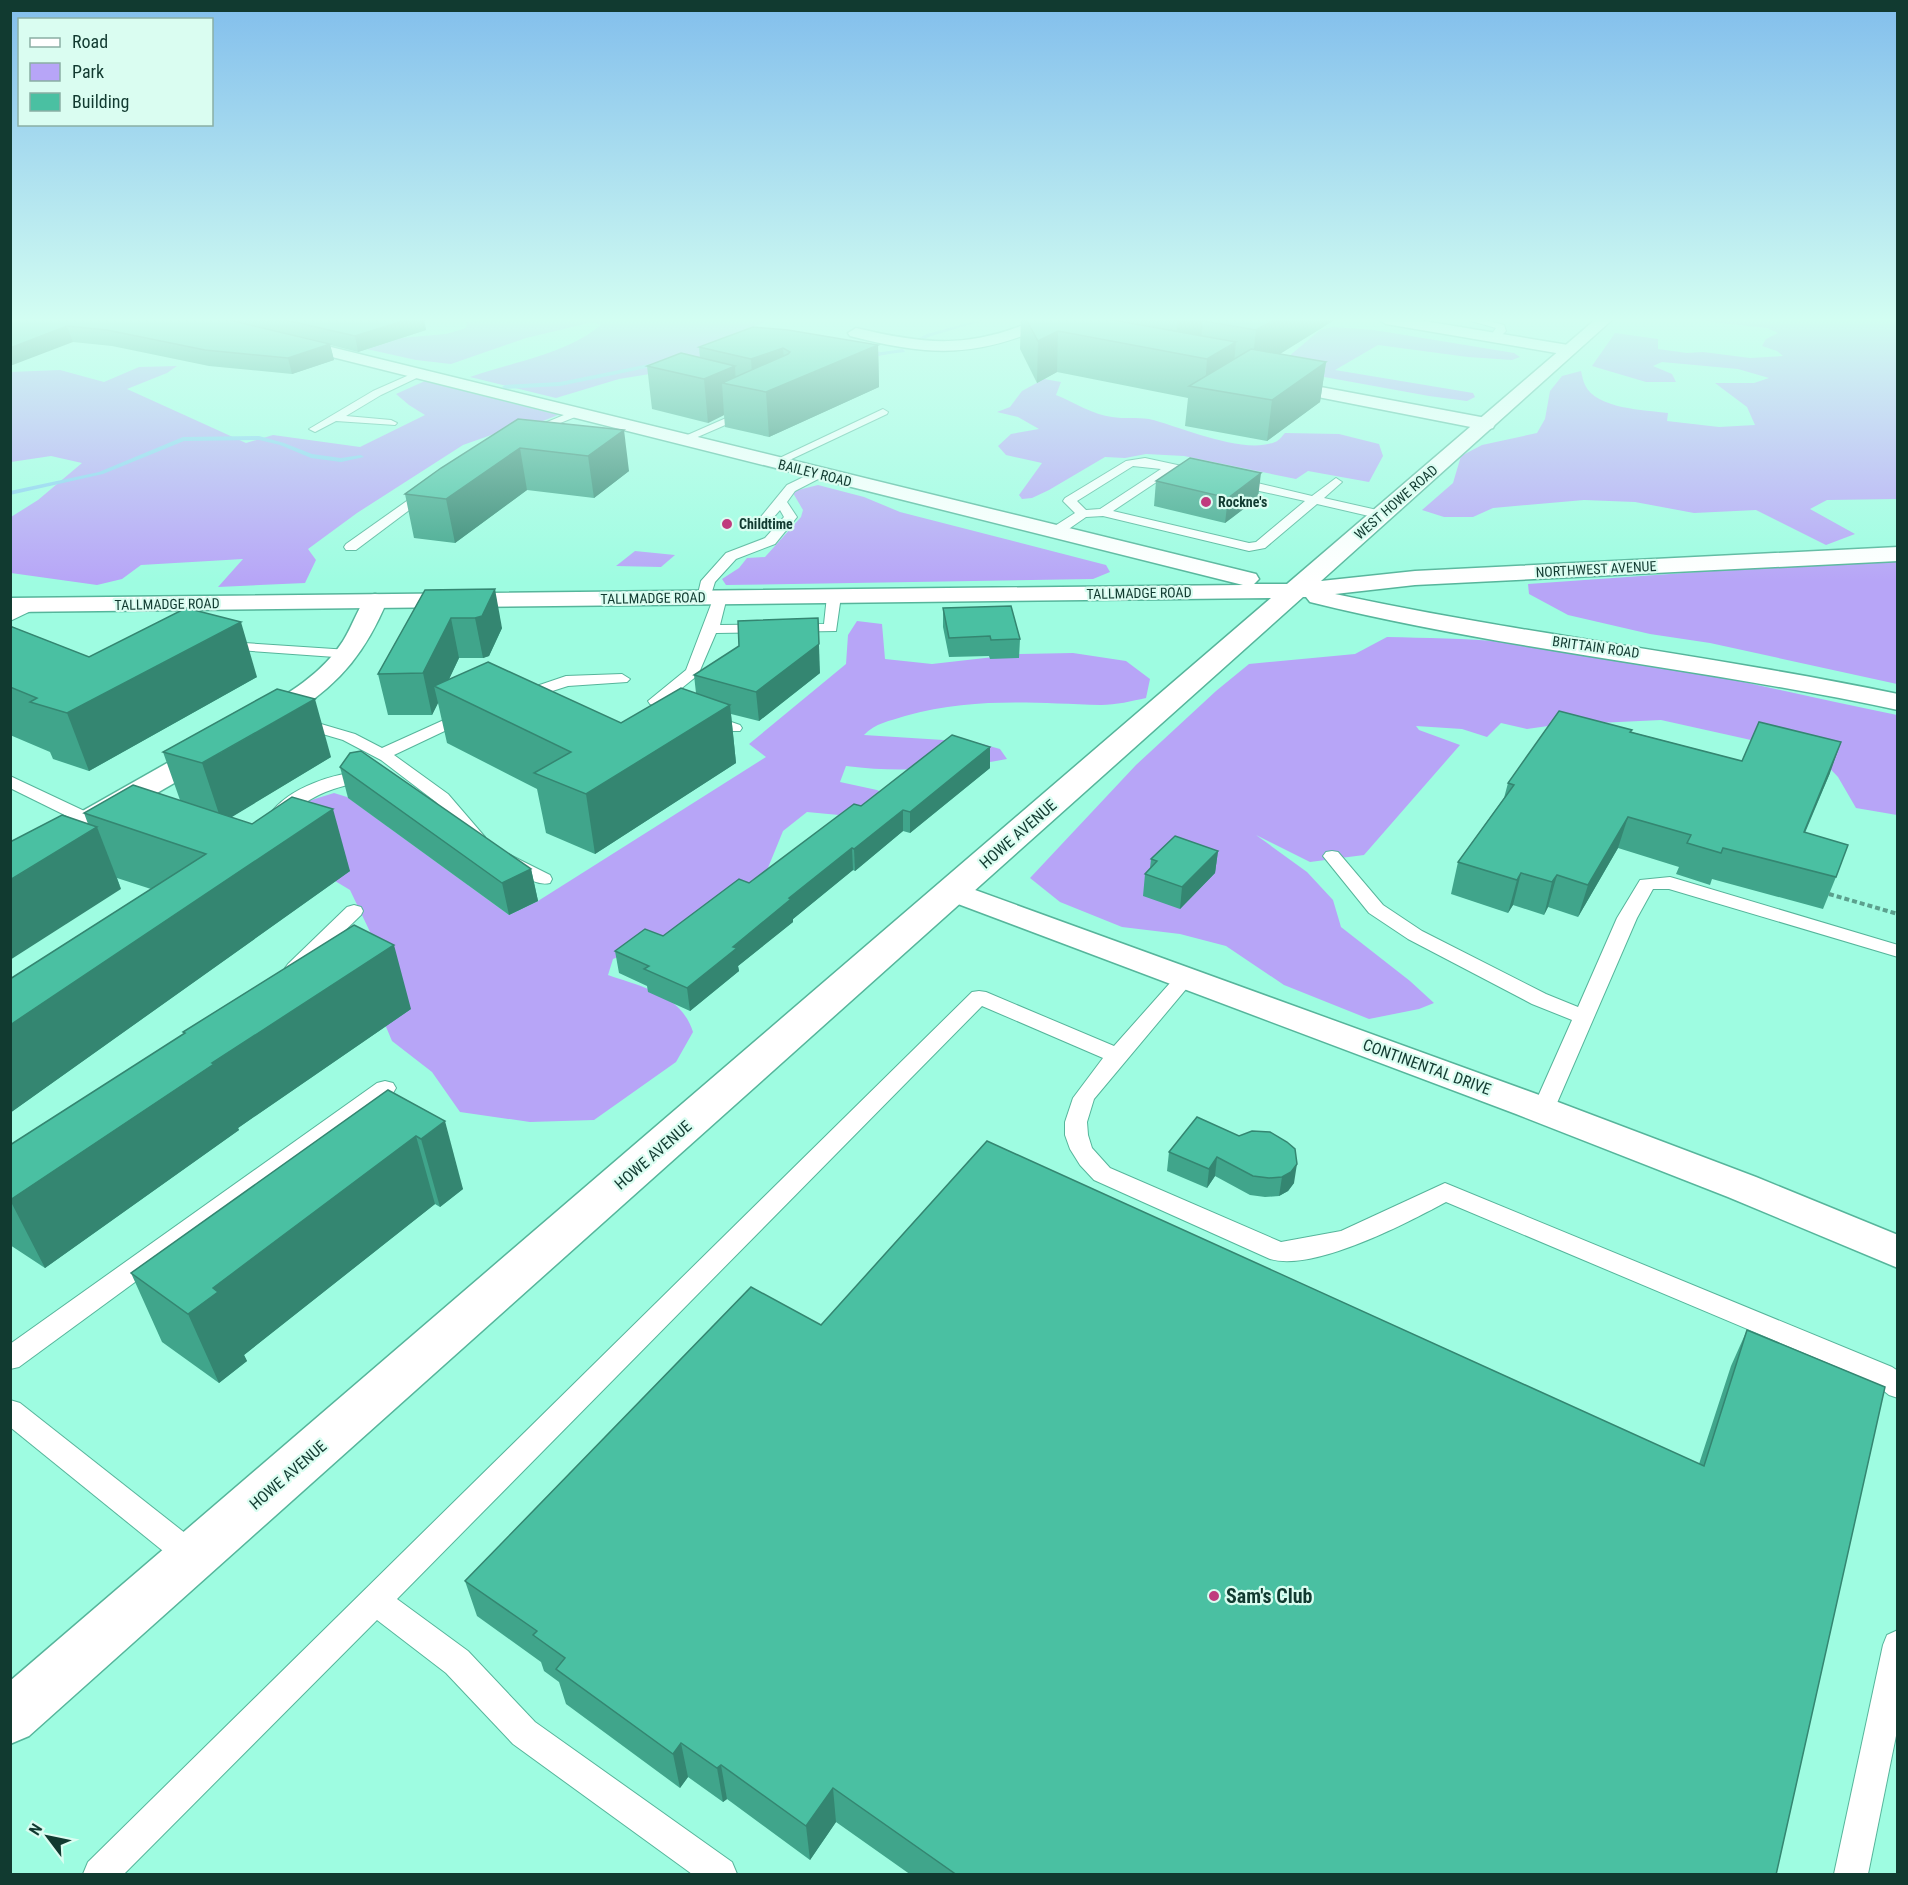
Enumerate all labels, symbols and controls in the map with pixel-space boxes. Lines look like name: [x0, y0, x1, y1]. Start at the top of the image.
legend: [18, 18, 213, 126]
text: Road: [72, 31, 108, 52]
text: Park: [72, 61, 104, 82]
text: Building: [72, 91, 129, 112]
street label: BAILEY ROAD: [777, 456, 853, 490]
street label: WEST HOWE ROAD: [1351, 462, 1441, 542]
place label: Rockne's: [1218, 494, 1267, 510]
marker: Rockne's: [1199, 495, 1213, 509]
place label: Childtime: [739, 516, 793, 532]
marker: Childtime: [720, 517, 734, 531]
street label: NORTHWEST AVENUE: [1535, 558, 1657, 580]
street label: TALLMADGE ROAD: [1086, 584, 1192, 602]
street label: TALLMADGE ROAD: [600, 589, 706, 607]
street label: TALLMADGE ROAD: [114, 595, 220, 613]
street label: BRITTAIN ROAD: [1551, 633, 1641, 661]
street label: HOWE AVENUE: [976, 795, 1060, 873]
street label: CONTINENTAL DRIVE: [1360, 1035, 1494, 1099]
street label: HOWE AVENUE: [611, 1116, 695, 1194]
street label: HOWE AVENUE: [246, 1436, 330, 1514]
place label: Sam's Club: [1226, 1584, 1313, 1608]
marker: Sam's Club: [1207, 1589, 1221, 1603]
north arrow: [18, 1807, 78, 1867]
text: N: [25, 1820, 46, 1839]

